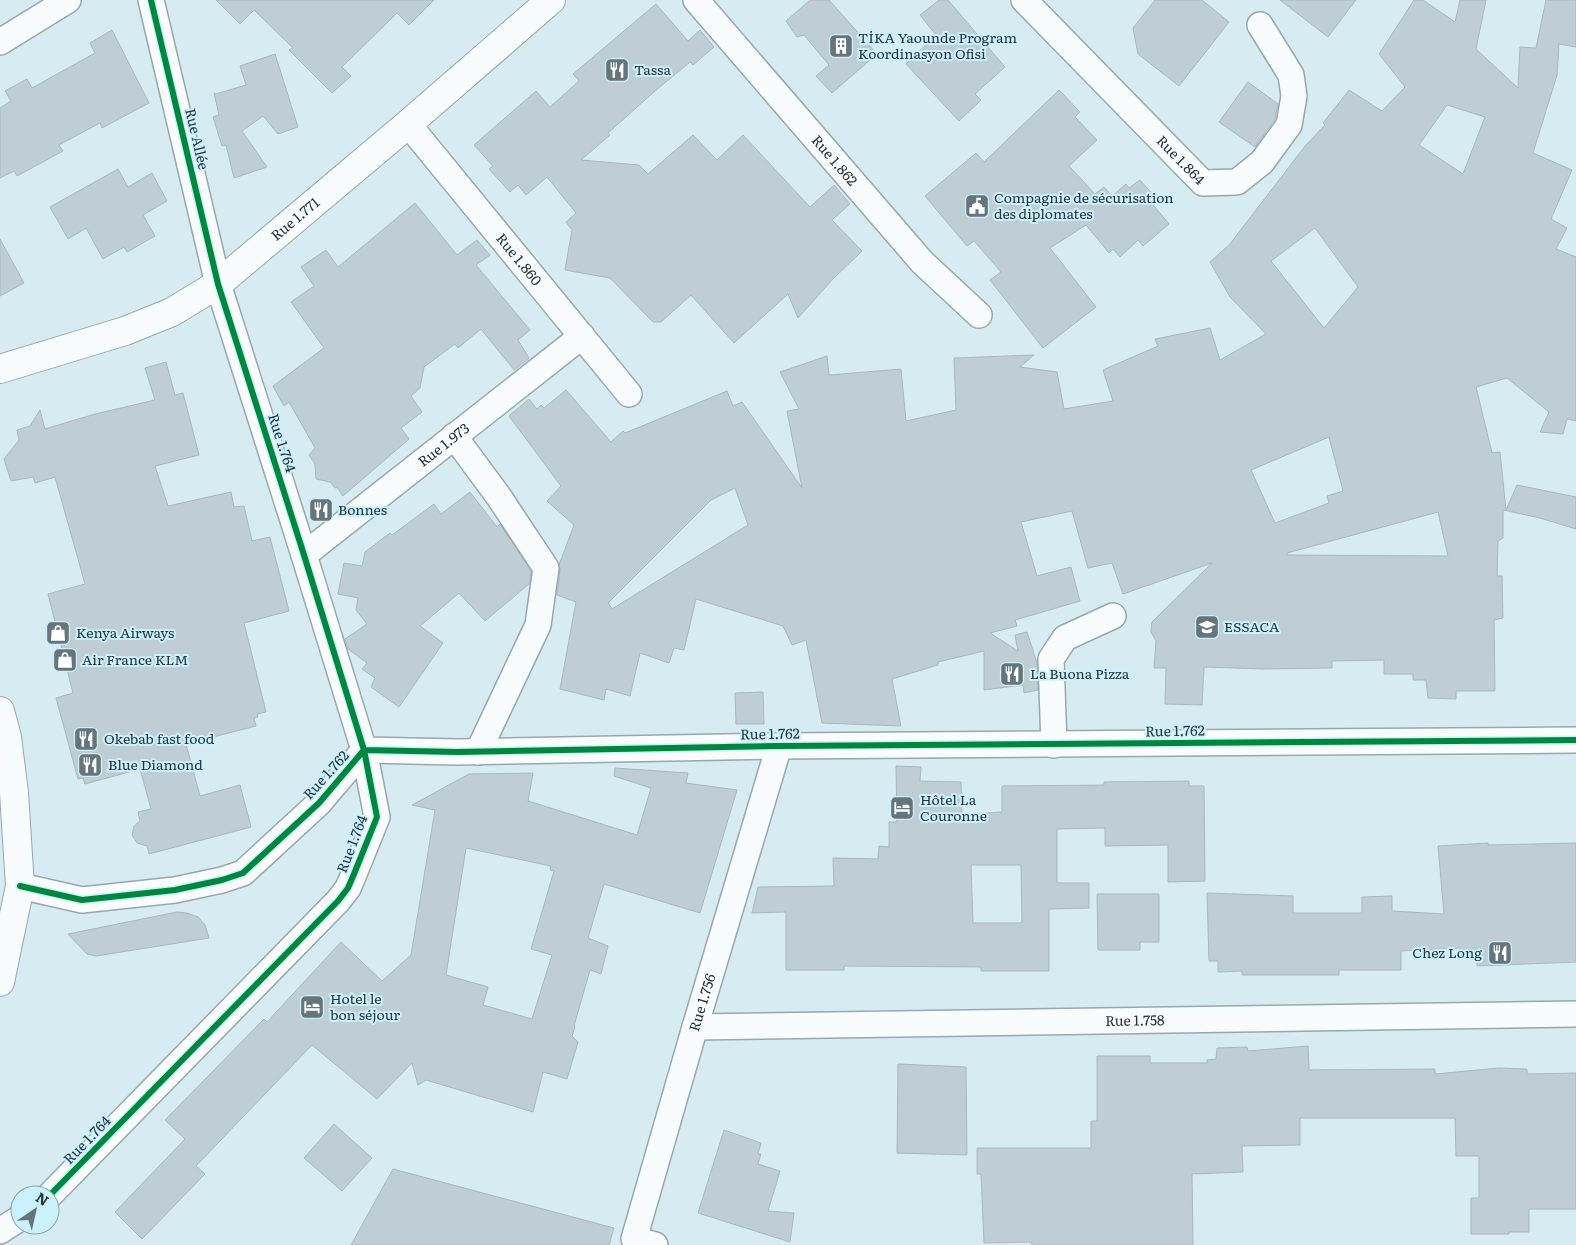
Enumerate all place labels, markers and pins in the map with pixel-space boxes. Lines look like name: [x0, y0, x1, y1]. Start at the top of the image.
place label: TİKA Yaounde Program Koordinasyon Ofisi: [858, 27, 1017, 63]
building icon: TİKA Yaounde Program Koordinasyon Ofisi: [828, 33, 854, 59]
restaurant icon: Tassa: [604, 57, 630, 83]
place label: Tassa: [634, 59, 671, 79]
place label: Compagnie de sécurisation des diplomates: [994, 187, 1174, 223]
public building icon: Compagnie de sécurisation des diplomates: [964, 193, 990, 219]
restaurant icon: Bonnes: [308, 497, 334, 523]
place label: Bonnes: [338, 499, 387, 519]
school or university icon: ESSACA: [1194, 614, 1220, 640]
place label: ESSACA: [1224, 616, 1280, 636]
shop icon: Kenya Airways: [45, 620, 71, 646]
place label: Kenya Airways: [76, 622, 174, 642]
shop icon: Air France KLM: [52, 647, 78, 673]
place label: Air France KLM: [82, 649, 188, 669]
restaurant icon: La Buona Pizza: [999, 661, 1025, 687]
place label: La Buona Pizza: [1030, 663, 1130, 683]
restaurant icon: Okebab fast food: [73, 726, 99, 752]
place label: Okebab fast food: [104, 728, 215, 748]
restaurant icon: Blue Diamond: [77, 752, 103, 778]
place label: Blue Diamond: [108, 754, 203, 774]
place label: Hôtel La Couronne: [920, 789, 987, 825]
hotel icon: Hôtel La Couronne: [889, 795, 915, 821]
restaurant icon: Chez Long: [1487, 940, 1513, 966]
place label: Chez Long: [1412, 942, 1482, 962]
place label: Hotel le bon séjour: [330, 988, 401, 1024]
hotel icon: Hotel le bon séjour: [299, 994, 325, 1020]

